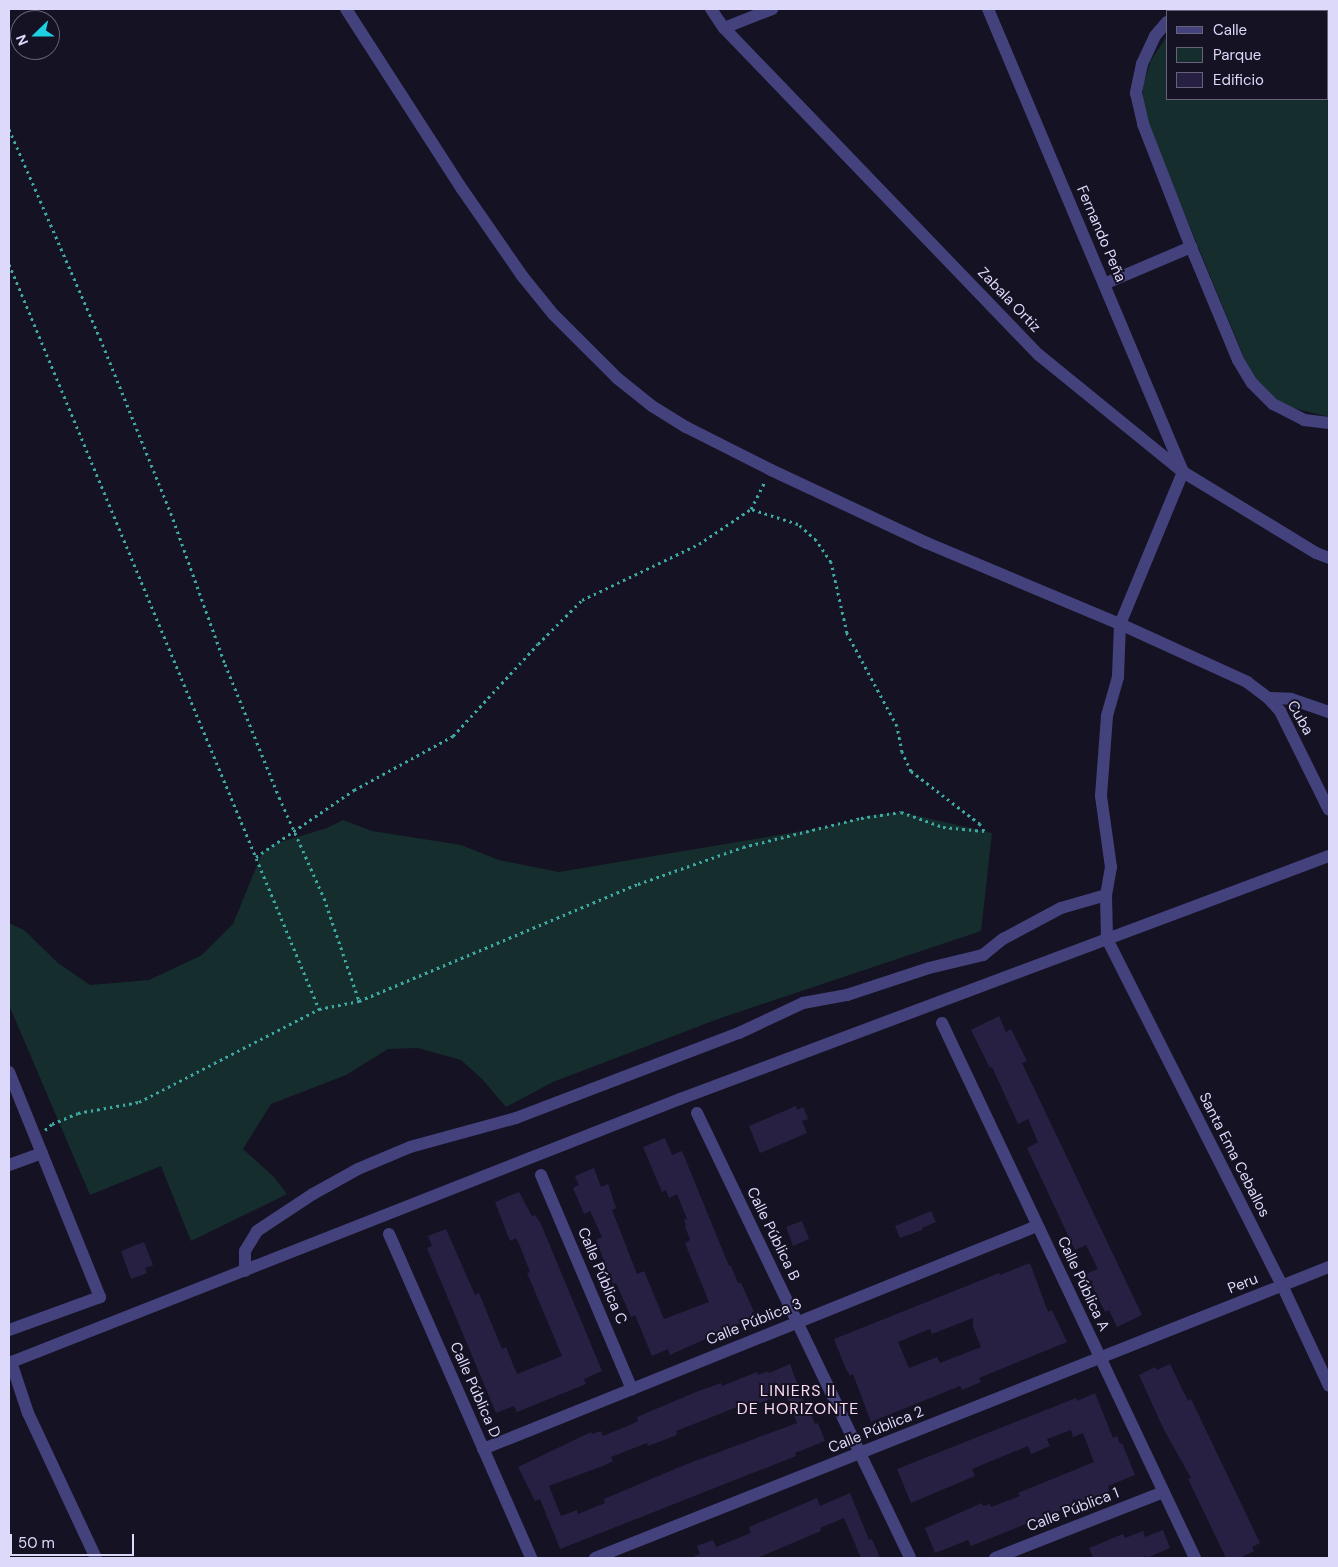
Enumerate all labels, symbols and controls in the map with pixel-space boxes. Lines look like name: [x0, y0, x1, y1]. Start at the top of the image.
north arrow: [10, 10, 60, 60]
legend: [1166, 10, 1328, 100]
text: Calle: [1213, 20, 1247, 40]
text: N: [12, 32, 32, 48]
text: Parque: [1213, 45, 1261, 65]
text: Edificio: [1213, 70, 1264, 90]
street label: Fernando Peña: [1073, 183, 1129, 285]
street label: Zabala Ortiz: [974, 264, 1044, 336]
street label: Cuba: [1283, 698, 1317, 738]
street label: Santa Ema Ceballos: [1195, 1090, 1273, 1220]
street label: Calle Pública B: [743, 1184, 803, 1284]
street label: Calle Pública C: [574, 1225, 630, 1327]
street label: Calle Pública A: [1053, 1234, 1113, 1334]
street label: Peru: [1225, 1270, 1261, 1298]
street label: Calle Pública 3: [704, 1295, 804, 1349]
street label: Calle Pública D: [446, 1339, 504, 1441]
district label: LINIERS II DE HORIZONTE: [735, 1381, 861, 1419]
street label: Calle Pública 2: [826, 1403, 926, 1457]
street label: Calle Pública 1: [1024, 1484, 1122, 1536]
scale bar: [12, 1524, 136, 1556]
text: 50 m: [18, 1533, 55, 1553]

